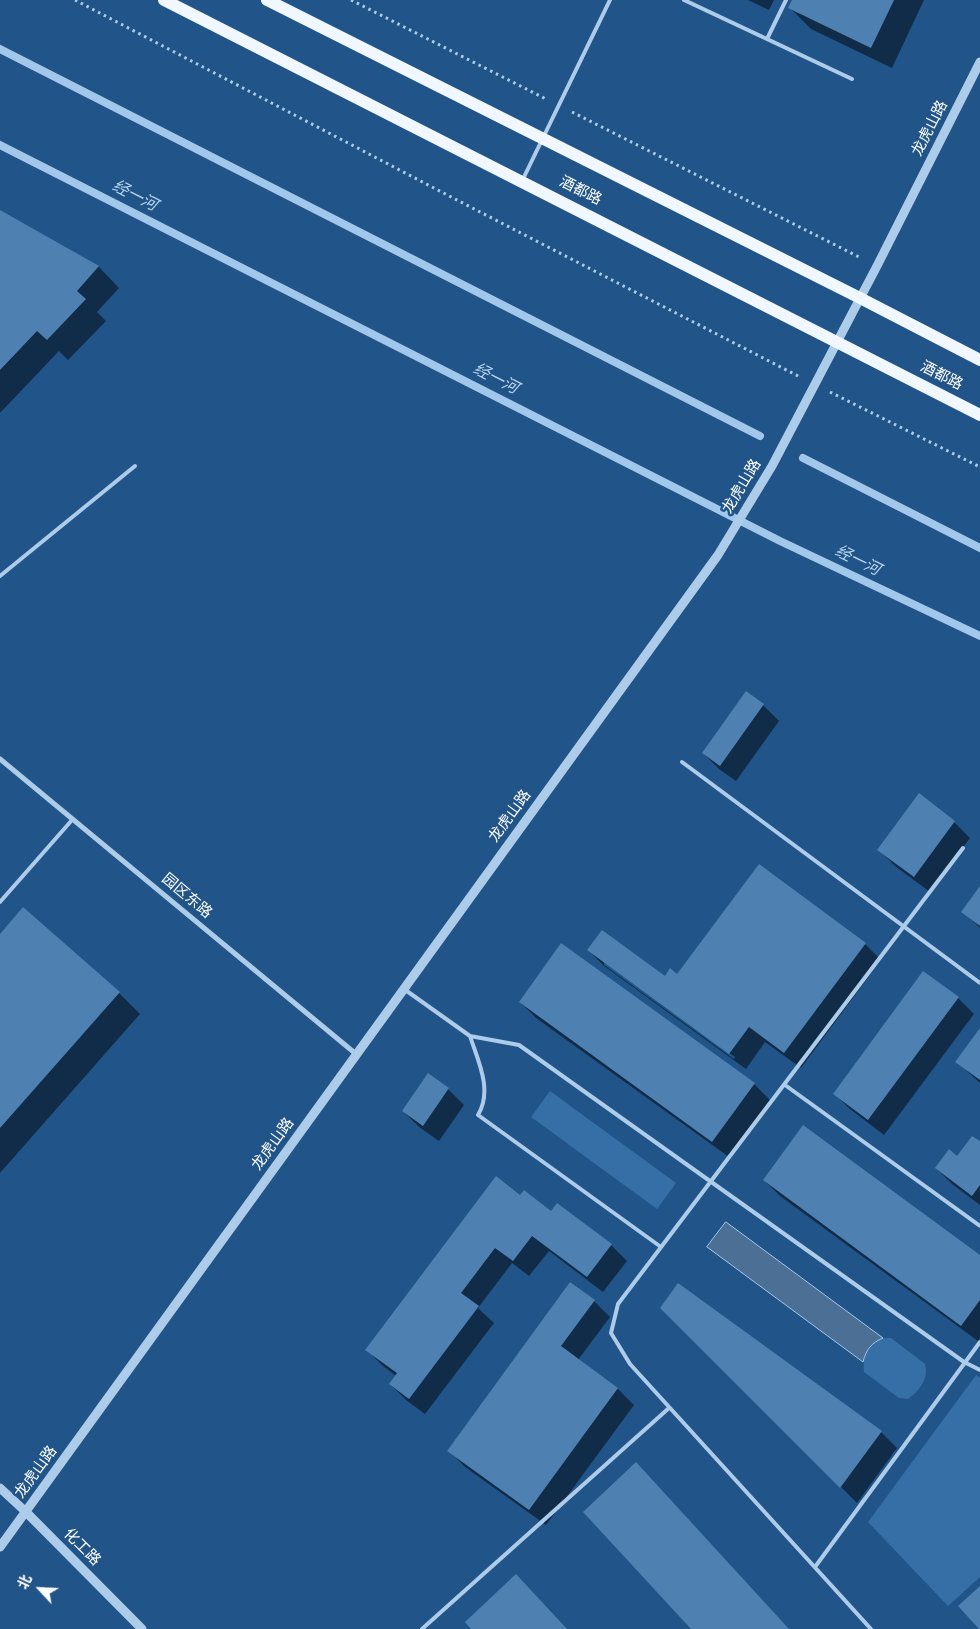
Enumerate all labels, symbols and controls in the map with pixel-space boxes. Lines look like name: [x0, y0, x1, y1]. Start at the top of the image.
street label: 龙虎山路: [909, 98, 953, 160]
street label: 酒都路: [556, 174, 604, 210]
water label: 经一河: [108, 178, 160, 216]
street label: 酒都路: [917, 359, 965, 395]
water label: 经一河: [469, 361, 521, 399]
street label: 龙虎山路: [720, 457, 766, 517]
water label: 经一河: [831, 543, 883, 581]
street label: 龙虎山路: [486, 787, 536, 847]
street label: 园区东路: [157, 871, 215, 923]
street label: 龙虎山路: [249, 1115, 299, 1175]
street label: 龙虎山路: [12, 1443, 62, 1503]
street label: 化工路: [59, 1526, 103, 1570]
north arrow: [15, 1564, 65, 1614]
text: 北: [15, 1573, 37, 1592]

